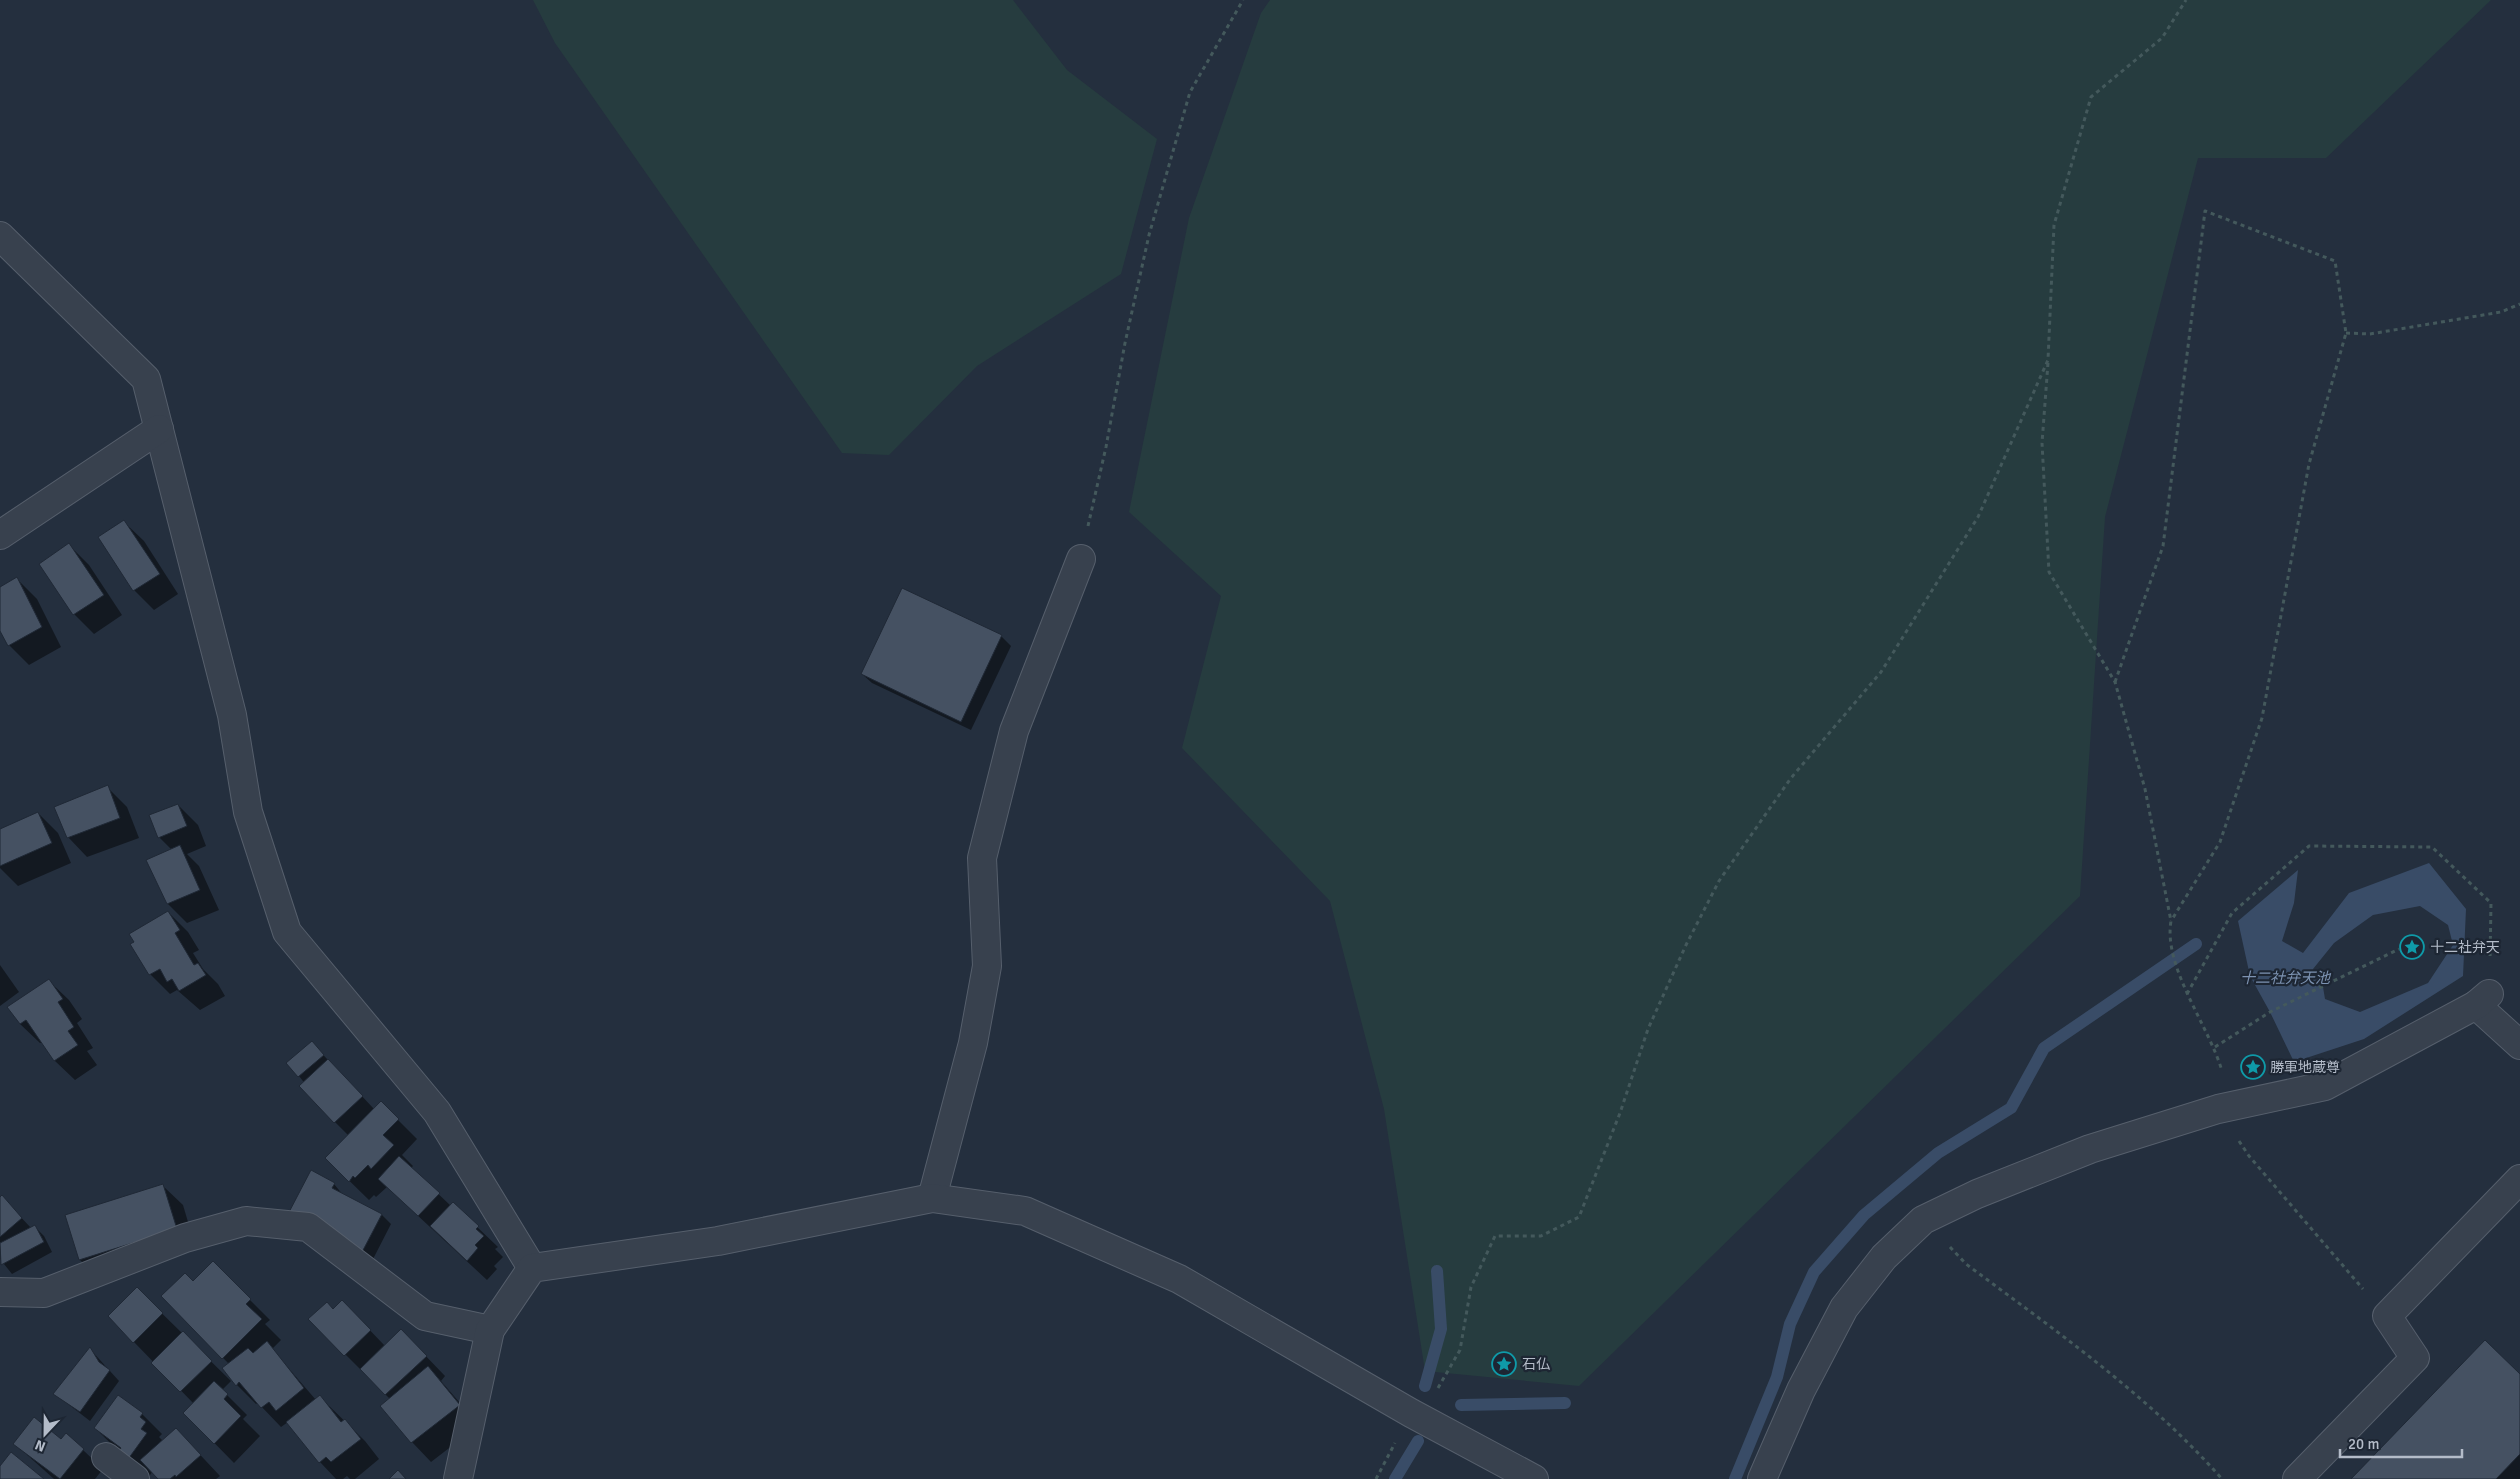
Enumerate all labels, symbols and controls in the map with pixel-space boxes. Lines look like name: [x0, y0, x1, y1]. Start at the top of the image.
place icon: 十二社弁天: [2399, 934, 2425, 960]
place label: 十二社弁天: [2430, 939, 2500, 956]
water label: 十二社弁天池: [2240, 969, 2332, 987]
place icon: 勝軍地蔵尊: [2240, 1054, 2266, 1080]
place label: 勝軍地蔵尊: [2270, 1059, 2340, 1076]
place icon: 石仏: [1491, 1351, 1517, 1377]
place label: 石仏: [1522, 1356, 1550, 1373]
north arrow: [20, 1409, 70, 1459]
scale bar: [2340, 1426, 2462, 1458]
text: 20 m: [2348, 1435, 2379, 1453]
text: N: [33, 1436, 48, 1455]

